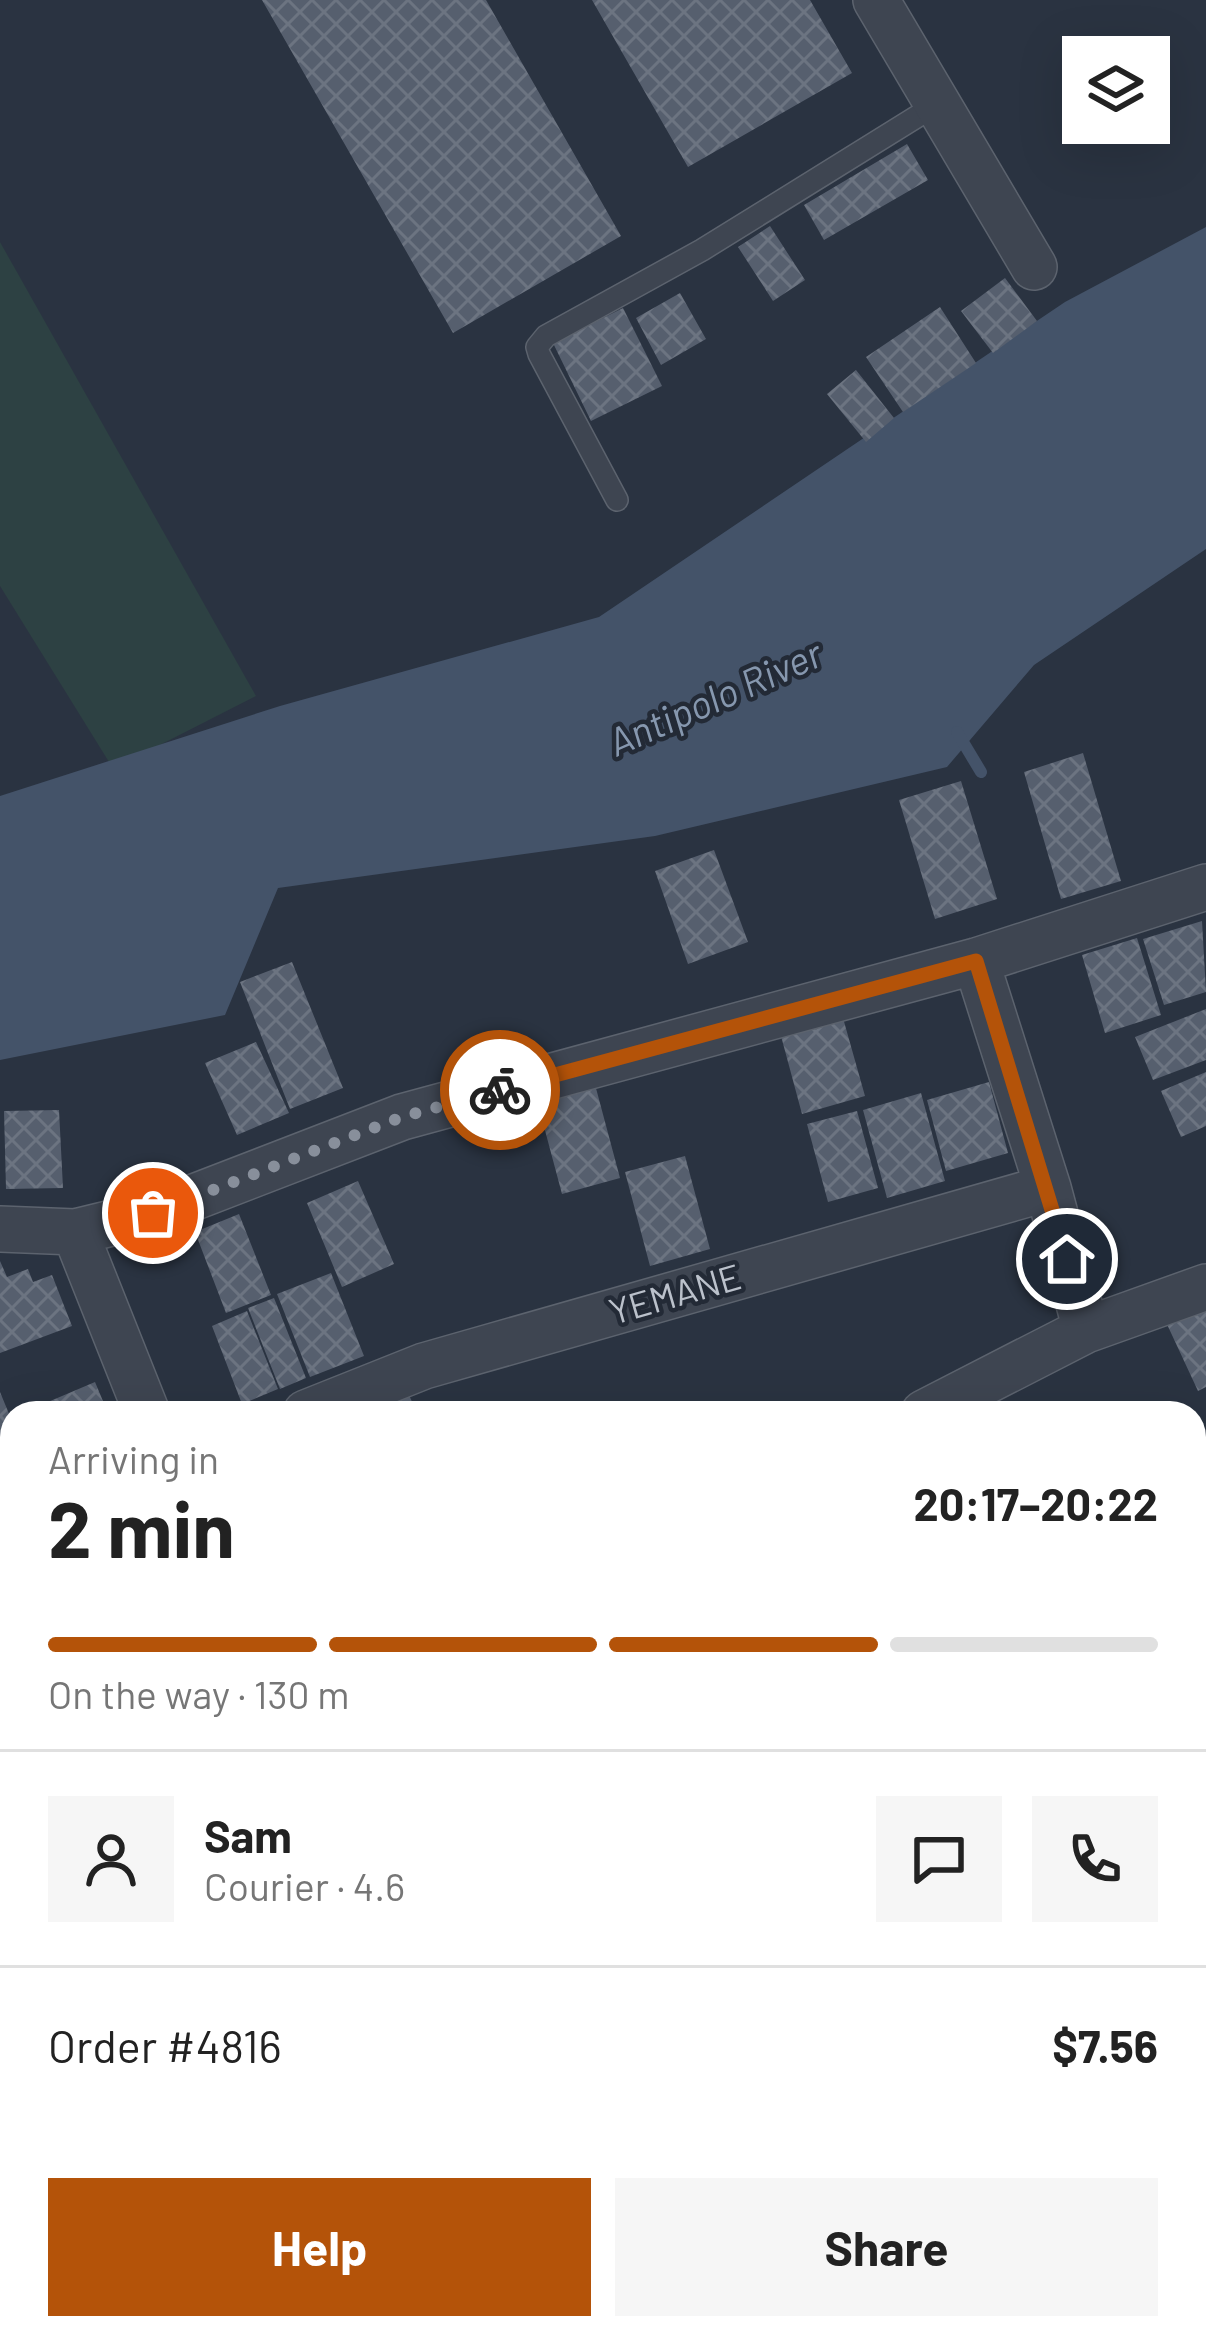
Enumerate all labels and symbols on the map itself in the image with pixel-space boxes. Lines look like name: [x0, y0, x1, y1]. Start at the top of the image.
water label: Antipolo River: [600, 628, 830, 765]
courier: [440, 1030, 560, 1150]
pin: [102, 1162, 204, 1264]
pin: [1016, 1208, 1118, 1310]
street label: YEMANE: [604, 1253, 745, 1332]

